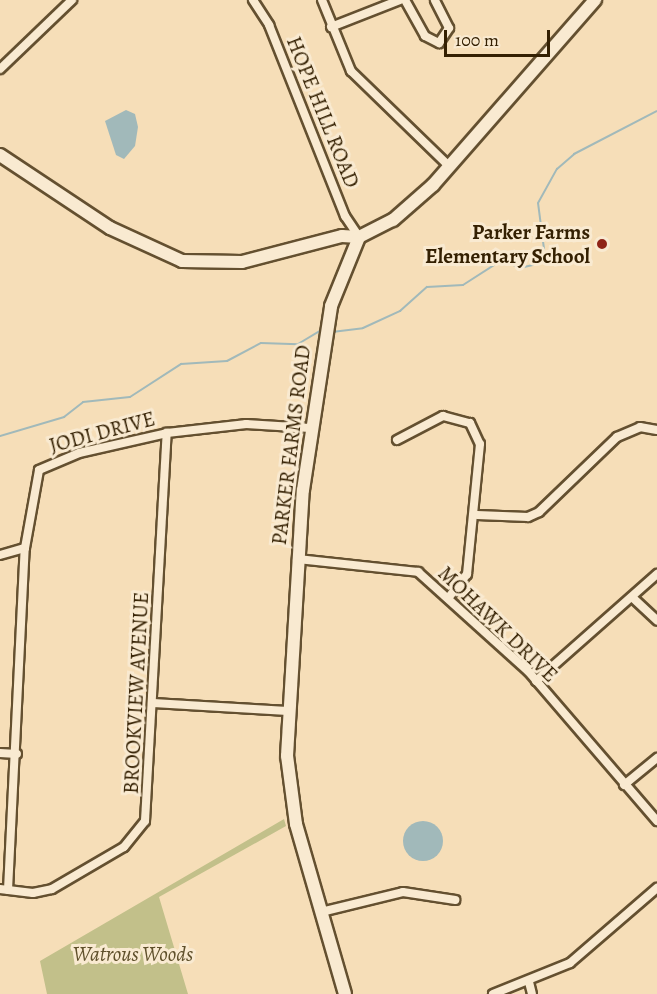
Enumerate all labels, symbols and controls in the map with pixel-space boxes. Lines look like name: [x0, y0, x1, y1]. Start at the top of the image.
scale bar: [447, 18, 554, 56]
text: 100 m: [455, 28, 499, 52]
street label: HOPE HILL ROAD: [281, 33, 365, 191]
place label: Parker Farms Elementary School: [425, 219, 590, 269]
marker: Parker Farms Elementary School: [595, 237, 609, 251]
street label: PARKER FARMS ROAD: [266, 344, 316, 546]
street label: JODI DRIVE: [46, 406, 158, 458]
street label: MOHAWK DRIVE: [433, 561, 563, 687]
street label: BROOKVIEW AVENUE: [118, 591, 154, 795]
park label: Watrous Woods: [73, 941, 193, 967]

